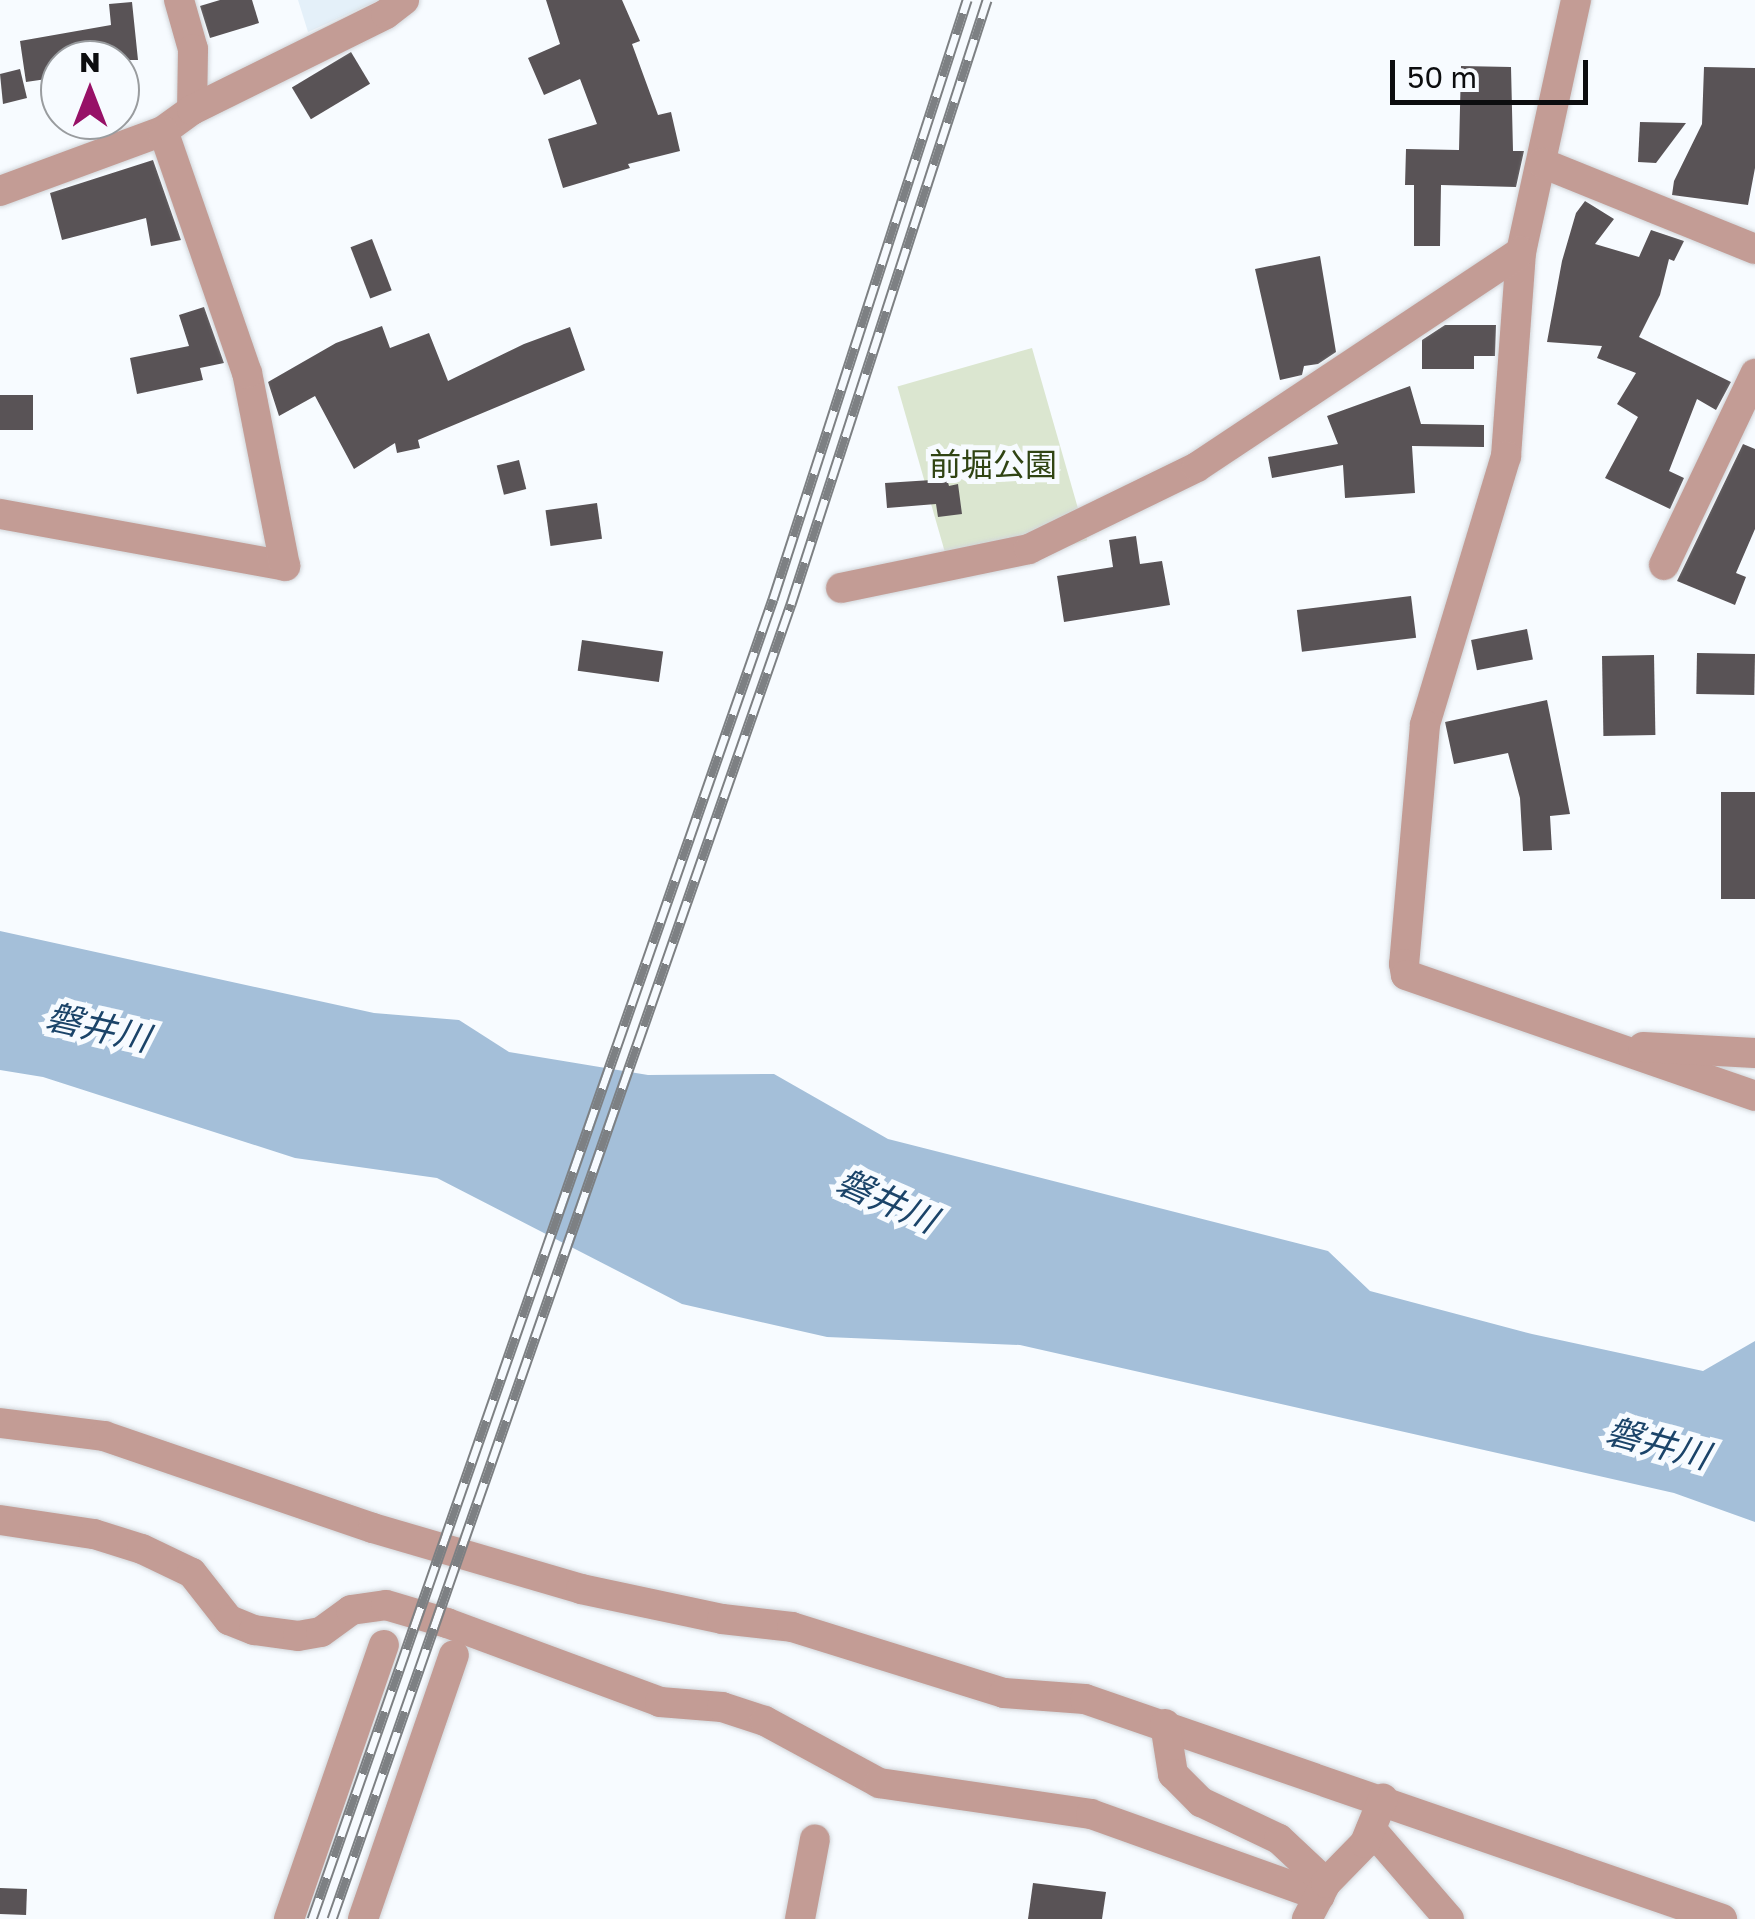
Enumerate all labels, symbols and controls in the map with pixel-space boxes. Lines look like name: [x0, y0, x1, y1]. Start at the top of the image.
north arrow: [40, 40, 140, 140]
scale bar: [1395, 40, 1592, 102]
text: N: [79, 45, 101, 78]
text: 50 m: [1407, 59, 1477, 95]
park label: 前堀公園: [929, 445, 1057, 483]
water label: 磐井川: [42, 995, 154, 1059]
water label: 磐井川: [830, 1159, 944, 1241]
water label: 磐井川: [1602, 1409, 1714, 1477]

